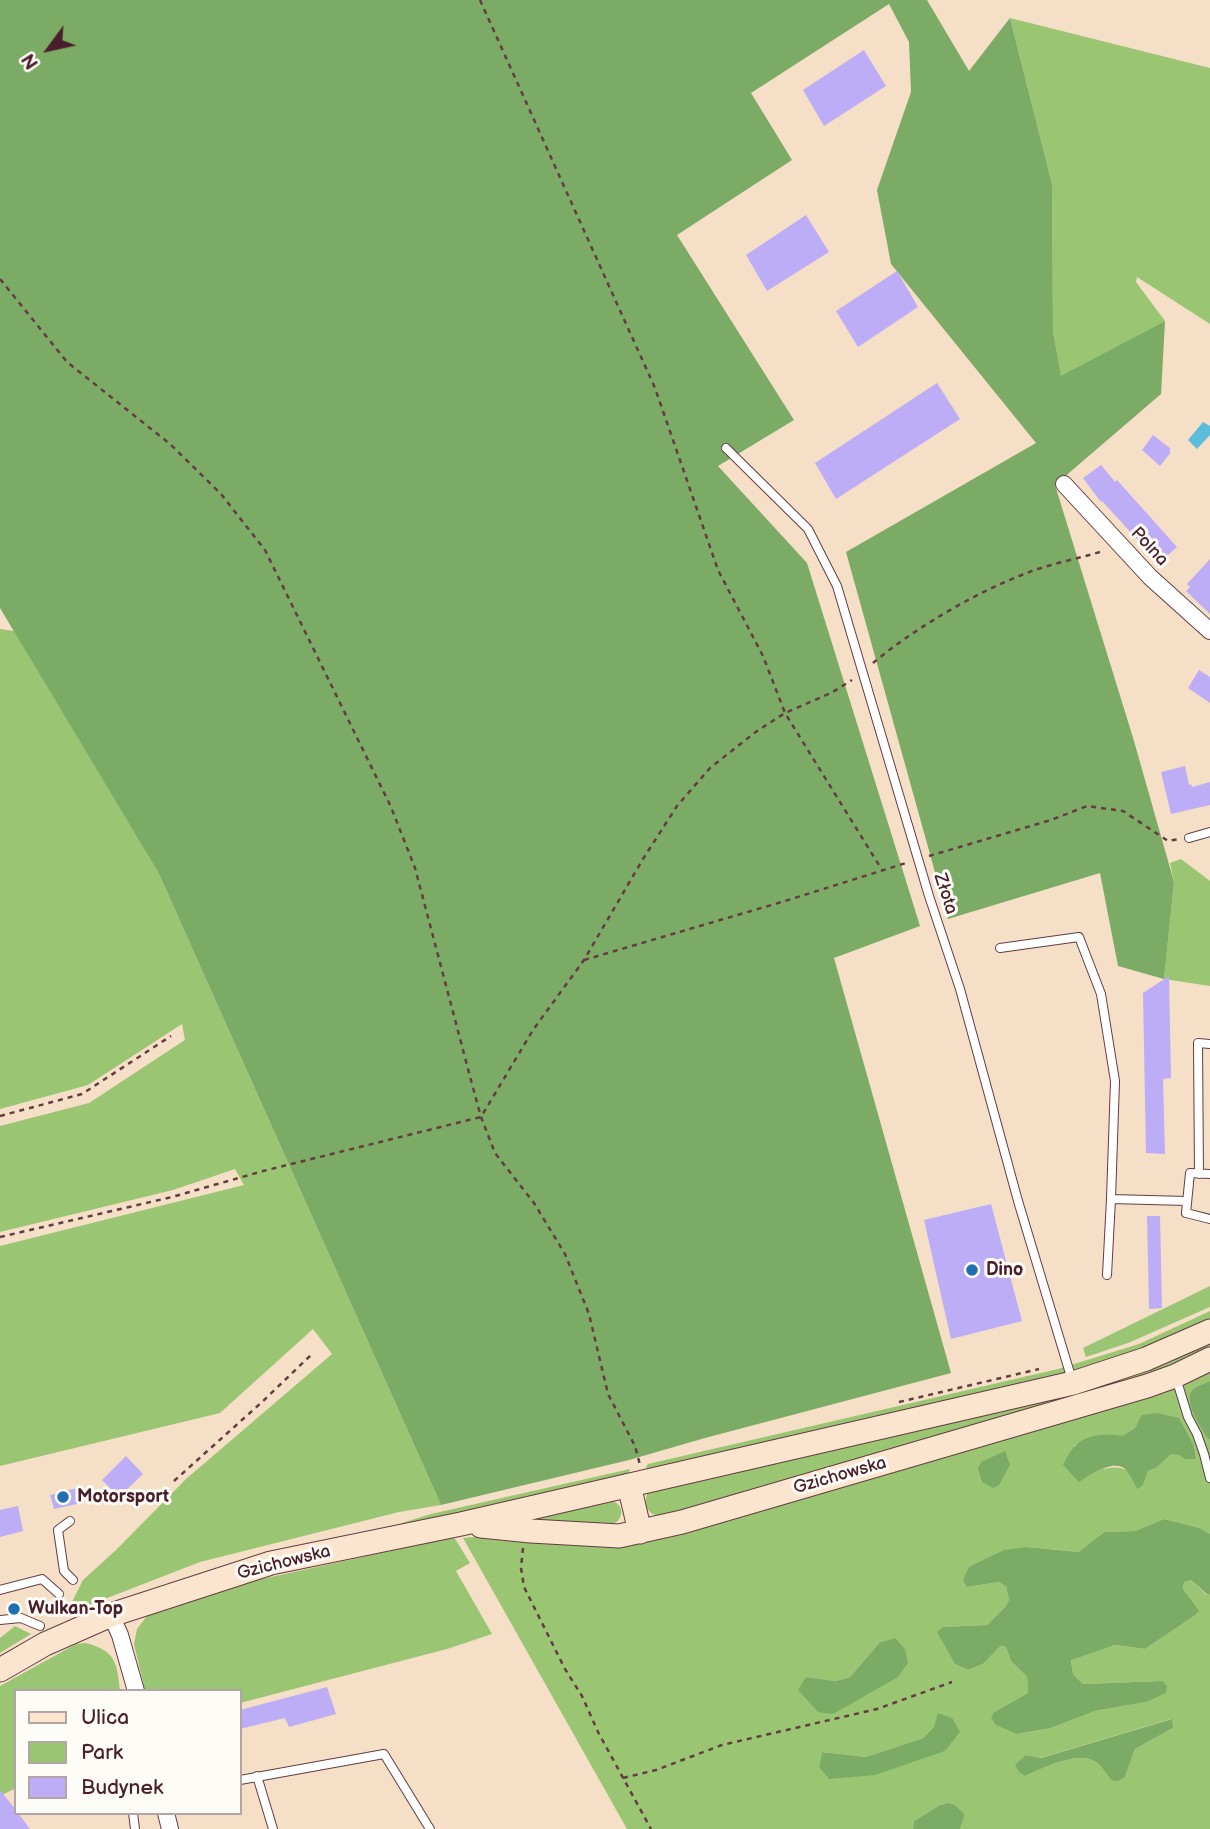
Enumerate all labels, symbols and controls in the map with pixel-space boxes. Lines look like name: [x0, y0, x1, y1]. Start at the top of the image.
north arrow: [14, 14, 84, 84]
text: N: [17, 48, 45, 73]
street label: Polna: [1126, 523, 1172, 571]
street label: Złota: [928, 871, 962, 917]
place label: Dino: [986, 1259, 1023, 1281]
marker: Dino: [964, 1262, 980, 1278]
street label: Gzichowska: [791, 1452, 889, 1500]
place label: Motorsport: [77, 1486, 169, 1508]
marker: Motorsport: [55, 1489, 71, 1505]
street label: Gzichowska: [235, 1541, 333, 1585]
place label: Wulkan-Top: [28, 1598, 123, 1620]
marker: Wulkan-Top: [6, 1601, 22, 1617]
legend: [14, 1689, 242, 1815]
text: Ulica: [81, 1705, 129, 1730]
text: Park: [81, 1740, 123, 1765]
text: Budynek: [81, 1775, 163, 1800]

